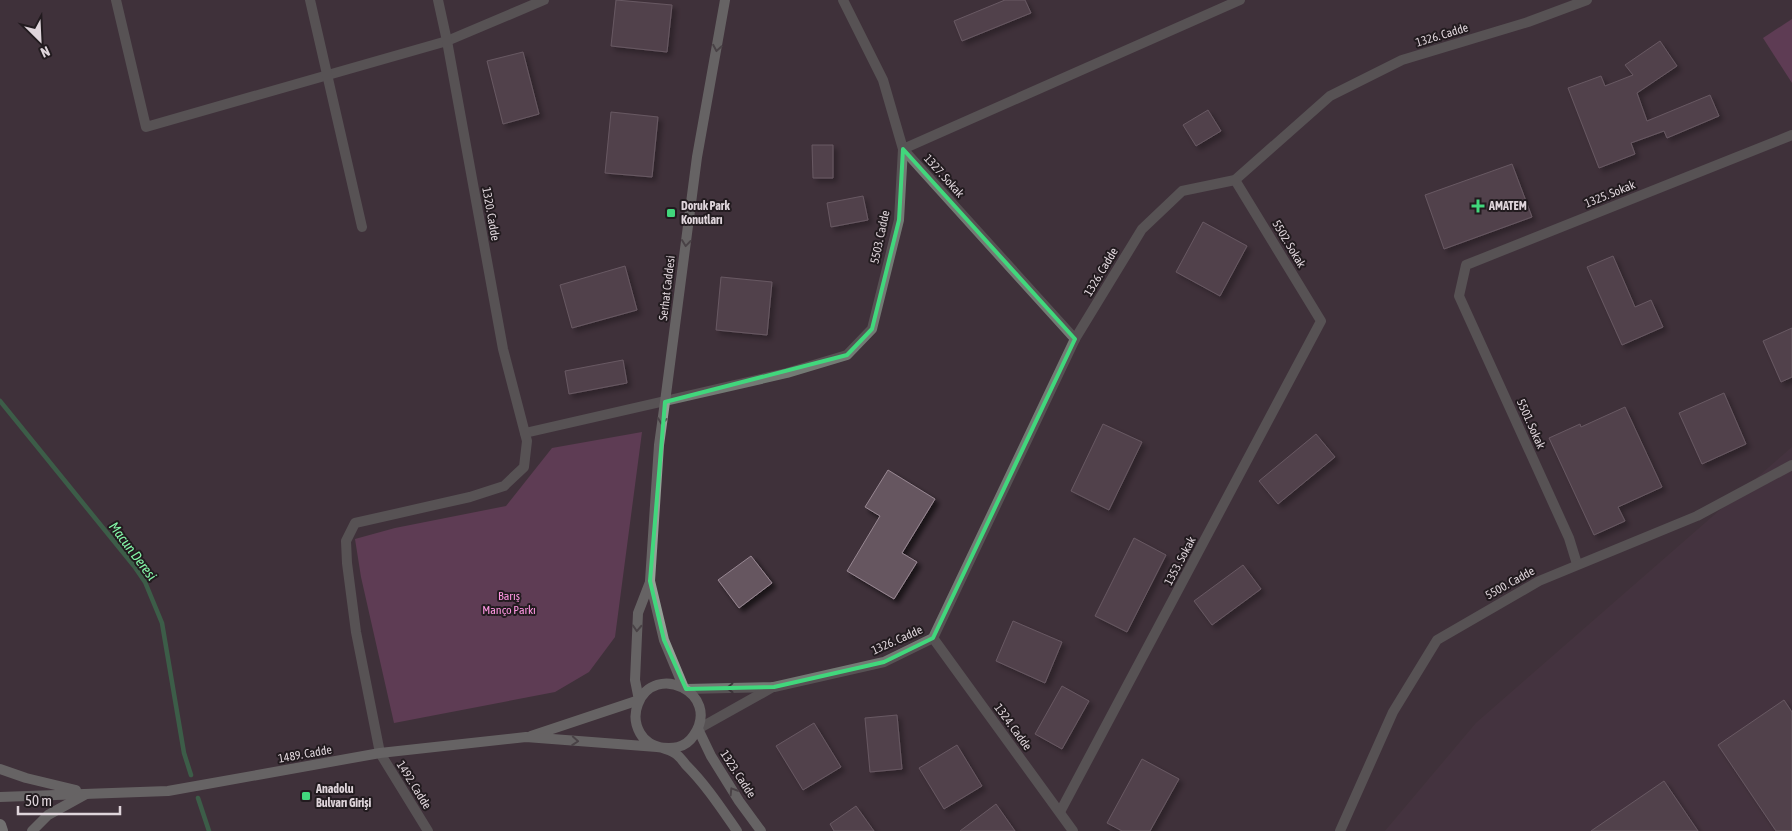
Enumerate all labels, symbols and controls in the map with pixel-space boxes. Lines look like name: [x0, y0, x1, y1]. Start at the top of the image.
north arrow: [15, 15, 65, 65]
street label: 1326. Cadde: [1414, 20, 1470, 50]
text: N: [38, 43, 52, 61]
one-way arrow: [712, 44, 722, 52]
street label: 1327. Sokak: [921, 152, 967, 201]
street label: 1325. Sokak: [1583, 177, 1638, 210]
street label: 1320. Cadde: [479, 186, 503, 242]
place label: Doruk Park Konutları: [681, 199, 730, 227]
marker: AMATEM: [1471, 199, 1485, 213]
place label: AMATEM: [1488, 199, 1527, 213]
marker: Doruk Park Konutları: [665, 207, 677, 219]
street label: 5503. Cadde: [868, 209, 892, 265]
street label: 5502. Sokak: [1269, 218, 1309, 271]
one-way arrow: [681, 239, 692, 247]
street label: 1326. Cadde: [1081, 245, 1121, 299]
street label: Serhat Caddesi: [656, 255, 678, 321]
street label: 5501. Sokak: [1514, 397, 1548, 452]
one-way arrow: [658, 417, 668, 426]
water label: Macun Deresi: [106, 519, 160, 583]
street label: 1353. Sokak: [1161, 534, 1199, 588]
street label: 5500. Cadde: [1483, 564, 1537, 602]
park label: Barış Manço Parkı: [482, 589, 536, 617]
street label: 1326. Cadde: [869, 623, 925, 657]
one-way arrow: [632, 624, 643, 632]
one-way arrow: [726, 683, 734, 693]
street label: 1324. Cadde: [991, 701, 1035, 753]
one-way arrow: [571, 735, 579, 746]
street label: 1489. Cadde: [277, 742, 333, 766]
street label: 1323. Cadde: [717, 747, 759, 801]
street label: 1492. Cadde: [394, 758, 434, 812]
place label: Anadolu Bulvarı Girişi: [315, 782, 372, 810]
scale bar: [18, 784, 120, 816]
one-way arrow: [730, 788, 740, 797]
marker: Anadolu Bulvarı Girişi: [300, 790, 312, 802]
text: 50 m: [25, 792, 52, 809]

